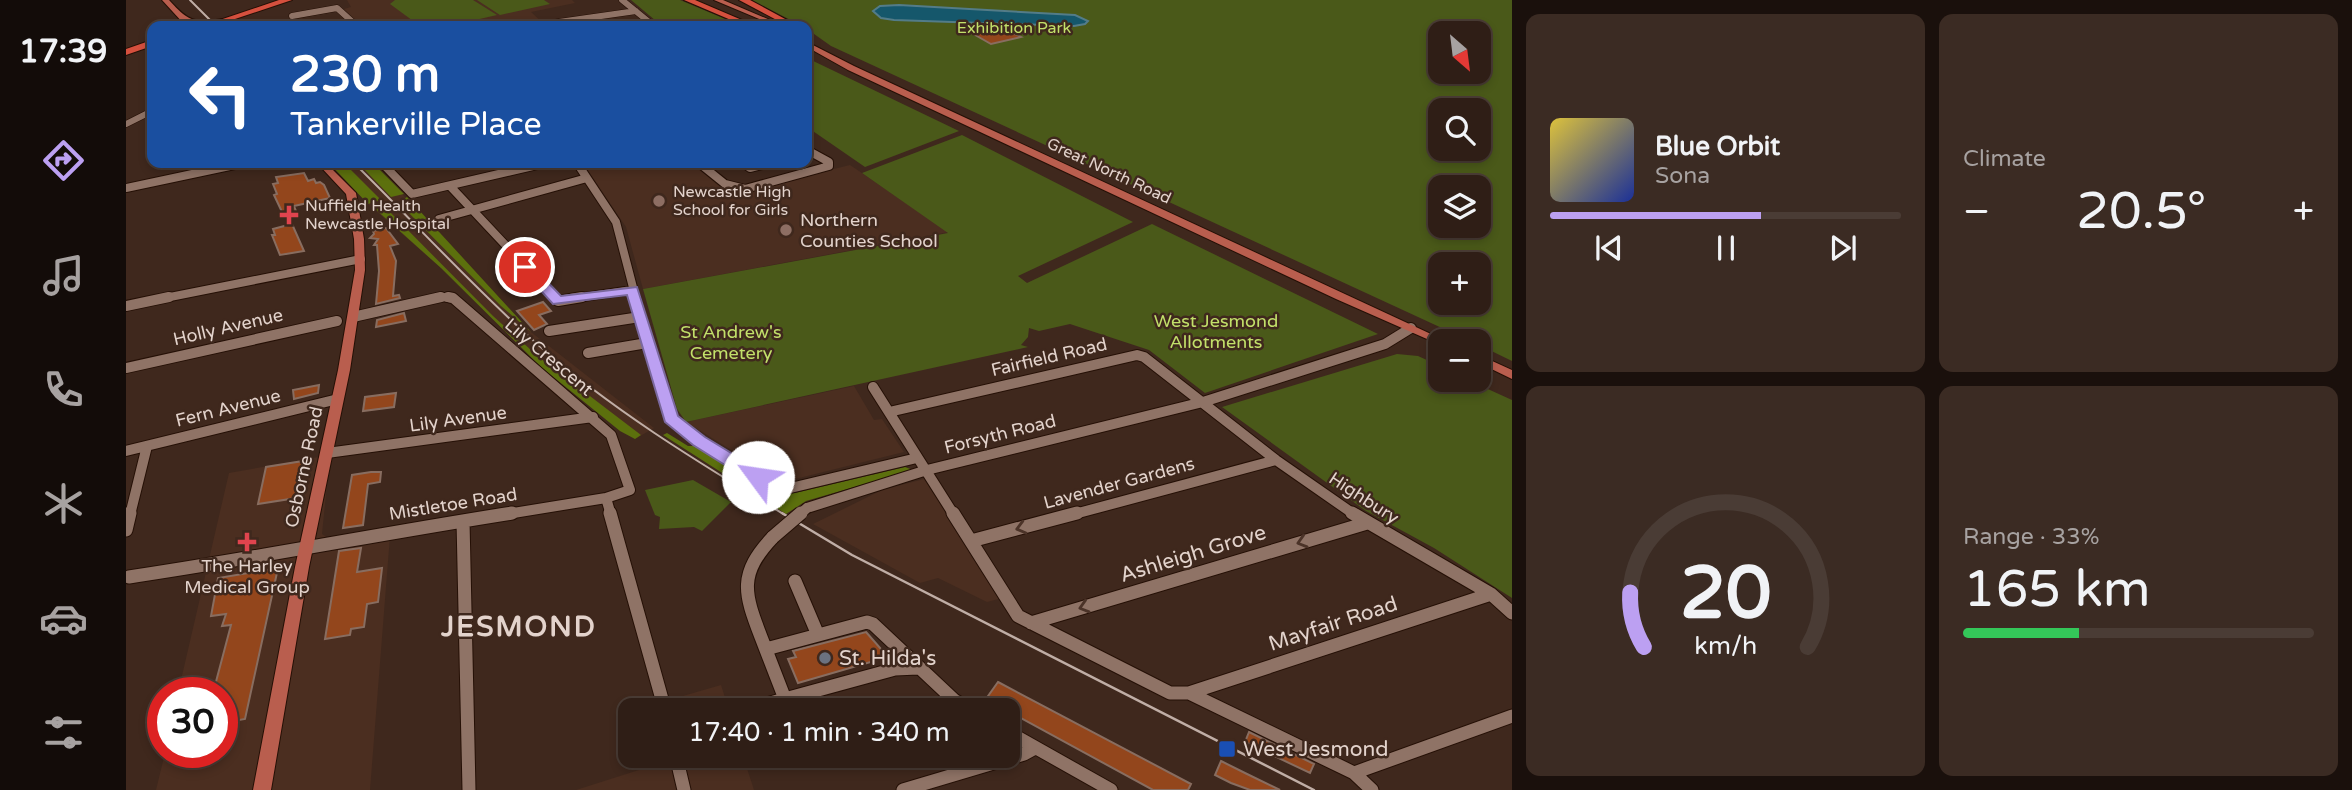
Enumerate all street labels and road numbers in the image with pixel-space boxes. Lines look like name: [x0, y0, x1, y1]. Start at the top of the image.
street label: Great North Road: [1044, 133, 1174, 209]
street label: Holly Avenue: [171, 304, 285, 350]
street label: Lily Crescent: [500, 314, 598, 400]
street label: Fairfield Road: [989, 333, 1109, 381]
street label: Fern Avenue: [173, 384, 283, 432]
street label: Lily Avenue: [408, 401, 508, 437]
street label: Osborne Road: [280, 404, 328, 530]
street label: Forsyth Road: [942, 409, 1058, 459]
street label: Lavender Gardens: [1041, 452, 1197, 514]
street label: Highbury: [1325, 467, 1403, 529]
street label: Mistletoe Road: [387, 483, 519, 525]
street label: Ashleigh Grove: [1117, 520, 1269, 588]
street label: Mayfair Road: [1265, 591, 1401, 657]

